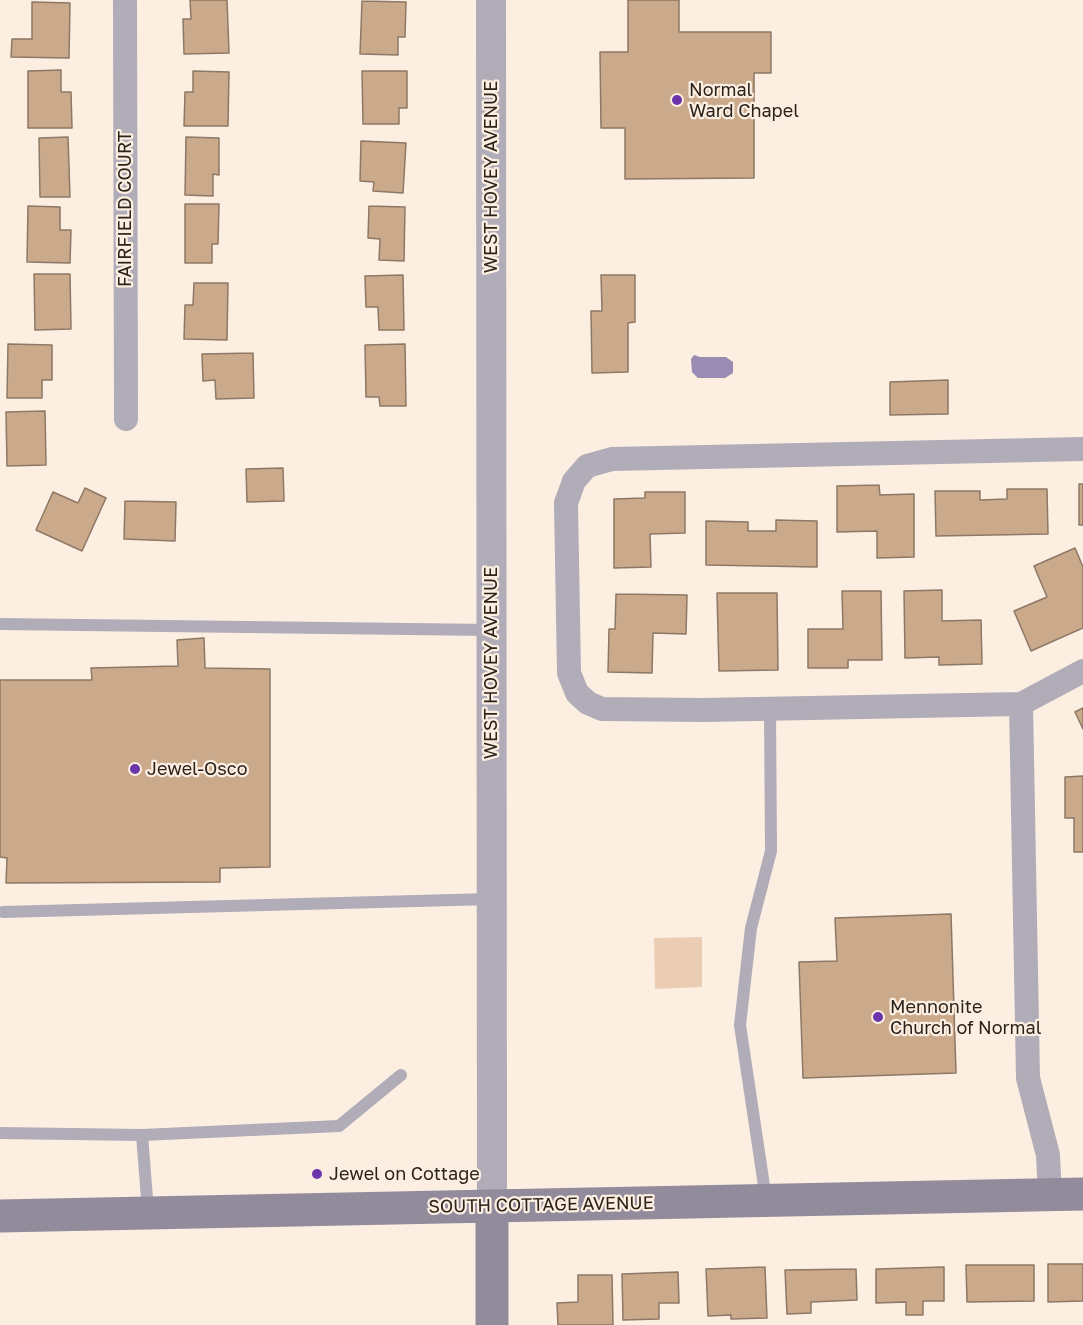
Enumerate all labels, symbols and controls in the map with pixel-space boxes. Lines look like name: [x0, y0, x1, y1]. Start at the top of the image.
place label: Normal Ward Chapel: [689, 79, 799, 122]
street label: WEST HOVEY AVENUE: [480, 81, 502, 273]
marker: Normal Ward Chapel: [670, 93, 684, 107]
street label: FAIRFIELD COURT: [114, 131, 136, 287]
street label: WEST HOVEY AVENUE: [480, 567, 502, 759]
place label: Jewel-Osco: [147, 758, 247, 780]
marker: Jewel-Osco: [128, 762, 142, 776]
place label: Mennonite Church of Normal: [890, 996, 1041, 1038]
marker: Mennonite Church of Normal: [871, 1010, 885, 1024]
place label: Jewel on Cottage: [329, 1163, 480, 1185]
marker: Jewel on Cottage: [310, 1167, 324, 1181]
street label: SOUTH COTTAGE AVENUE: [428, 1192, 654, 1218]

